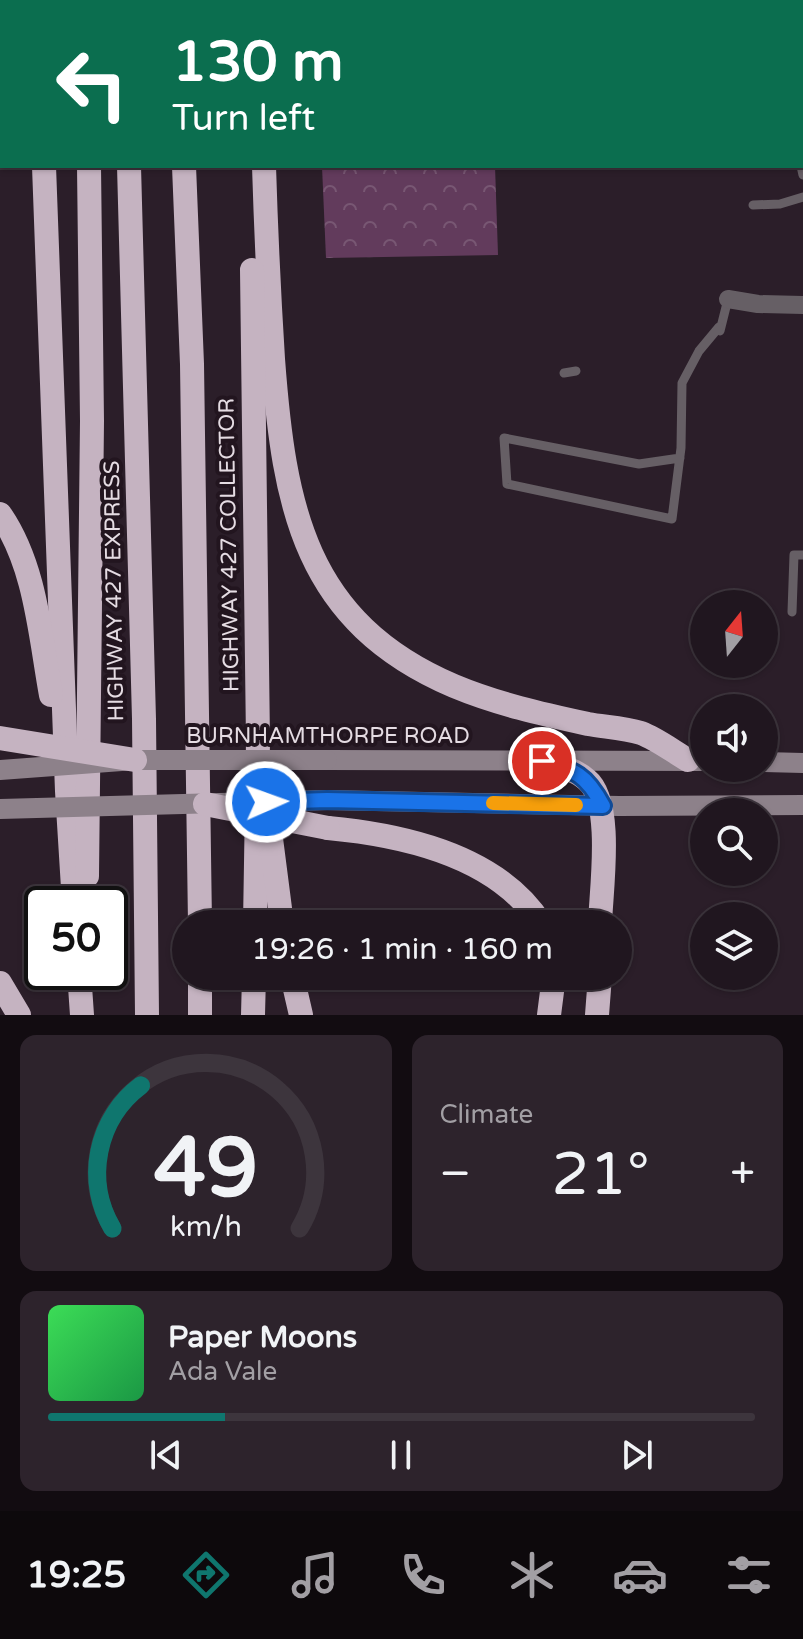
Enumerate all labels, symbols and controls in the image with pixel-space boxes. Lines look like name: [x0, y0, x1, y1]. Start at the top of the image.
text: 130 m: [172, 29, 343, 96]
icon: left: [40, 32, 144, 136]
text: Turn left: [172, 97, 315, 140]
street label: HIGHWAY 427 COLLECTOR: [213, 398, 245, 692]
street label: HIGHWAY 427 EXPRESS: [99, 460, 129, 722]
north arrow: [690, 590, 778, 678]
map controls: [690, 590, 778, 990]
button: sound: [690, 694, 778, 782]
street label: BURNHAMTHORPE ROAD: [186, 723, 470, 749]
pin: [508, 727, 576, 795]
icon: arrive: [520, 739, 564, 783]
position arrow: [224, 760, 308, 844]
button: search: [690, 798, 778, 886]
speed limit sign: 50: [24, 886, 128, 990]
button: layers: [690, 902, 778, 990]
text: 19:26 · 1 min · 160 m: [251, 931, 553, 968]
text: Climate: [440, 1099, 533, 1130]
text: 49: [154, 1119, 258, 1219]
text: 21°: [552, 1139, 650, 1211]
text: −: [440, 1148, 471, 1201]
text: +: [730, 1148, 755, 1201]
text: km/h: [170, 1210, 242, 1244]
text: Paper Moons: [168, 1319, 357, 1356]
text: Ada Vale: [168, 1356, 277, 1387]
icon: previous: [144, 1433, 188, 1477]
icon: pause: [379, 1433, 423, 1477]
icon: next: [615, 1433, 659, 1477]
icon: directions: [178, 1547, 234, 1603]
icon: music: [287, 1547, 343, 1603]
icon: phone: [395, 1547, 451, 1603]
icon: climate: [504, 1547, 560, 1603]
icon: car: [612, 1547, 668, 1603]
icon: filters: [721, 1547, 777, 1603]
text: 19:25: [26, 1554, 126, 1597]

